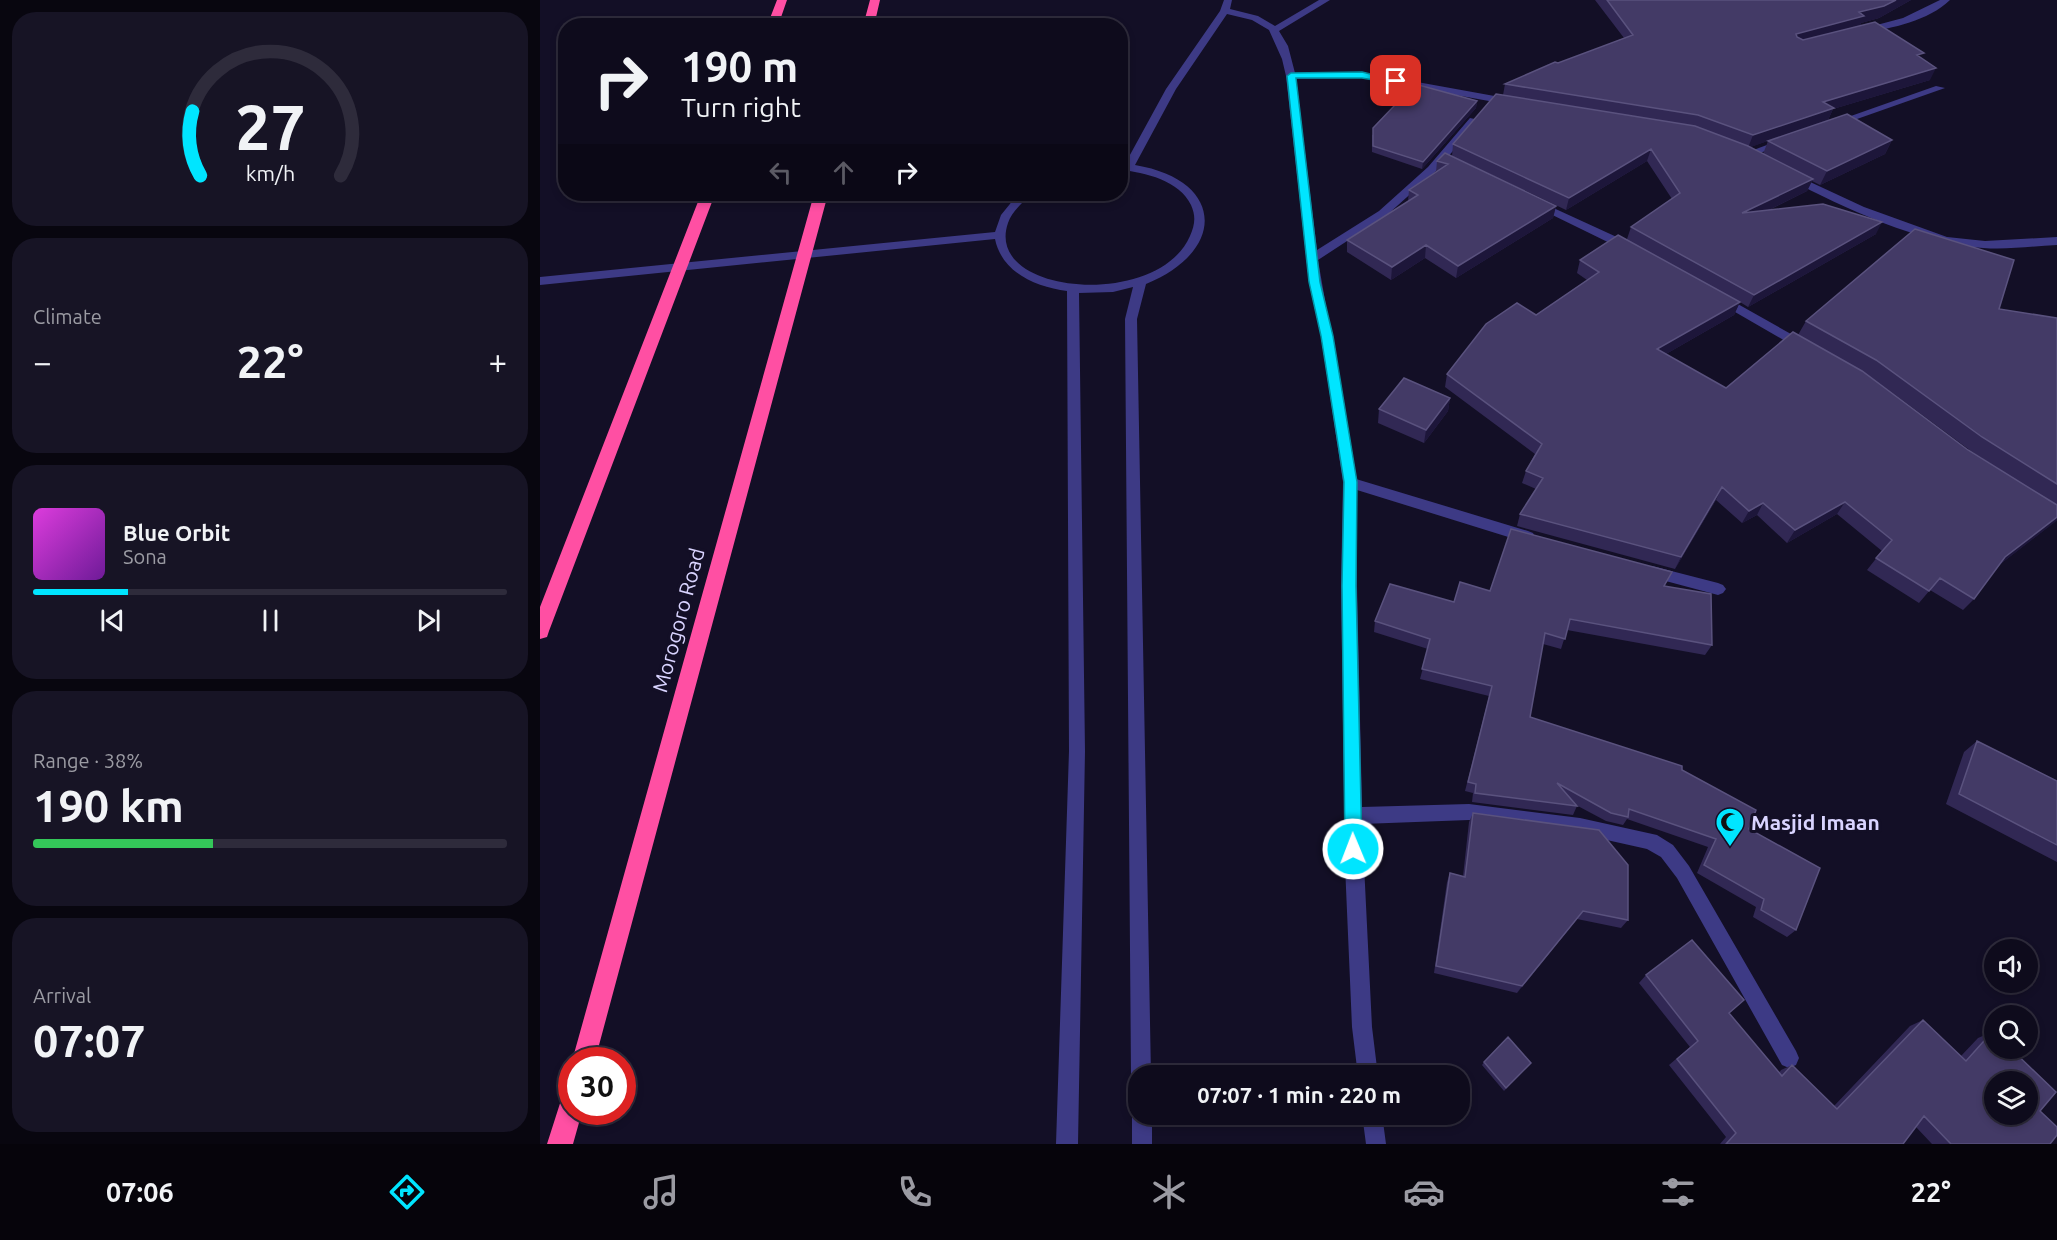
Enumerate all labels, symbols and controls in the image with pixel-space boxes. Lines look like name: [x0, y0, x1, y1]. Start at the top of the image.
icon: right: [582, 42, 660, 120]
text: 190 m: [681, 43, 798, 90]
pin: [1370, 55, 1421, 106]
icon: arrive: [1379, 64, 1412, 97]
text: 27: [235, 92, 305, 162]
text: Turn right: [681, 92, 801, 122]
icon: left: [764, 156, 797, 189]
icon: ahead: [827, 156, 860, 189]
icon: right: [890, 156, 923, 189]
text: km/h: [245, 162, 295, 186]
text: Climate: [33, 305, 102, 328]
text: 22°: [237, 336, 303, 387]
text: −: [33, 343, 52, 380]
text: +: [488, 343, 507, 380]
text: Blue Orbit: [123, 520, 230, 545]
text: Sona: [123, 545, 167, 568]
street label: Morogoro Road: [647, 545, 709, 695]
icon: previous: [96, 604, 129, 637]
icon: pause: [254, 604, 287, 637]
icon: next: [412, 604, 445, 637]
text: Range · 38%: [33, 749, 143, 772]
text: 190 km: [33, 780, 184, 831]
mosque icon: Masjid Imaan: [1714, 806, 1746, 848]
place label: Masjid Imaan: [1751, 810, 1880, 834]
position arrow: [1321, 817, 1385, 881]
map controls: [1984, 939, 2038, 1125]
button: sound: [1984, 939, 2038, 993]
text: Arrival: [33, 984, 91, 1007]
button: search: [1984, 1005, 2038, 1059]
text: 07:07: [33, 1015, 146, 1066]
speed limit sign: 30: [558, 1047, 636, 1125]
button: layers: [1984, 1071, 2038, 1125]
text: 07:07 · 1 min · 220 m: [1197, 1082, 1401, 1107]
icon: directions: [386, 1171, 428, 1213]
icon: music: [640, 1171, 682, 1213]
icon: phone: [894, 1171, 936, 1213]
icon: climate: [1148, 1171, 1190, 1213]
icon: car: [1403, 1171, 1445, 1213]
icon: filters: [1657, 1171, 1699, 1213]
text: 07:06: [106, 1177, 174, 1207]
text: 22°: [1911, 1177, 1951, 1207]

